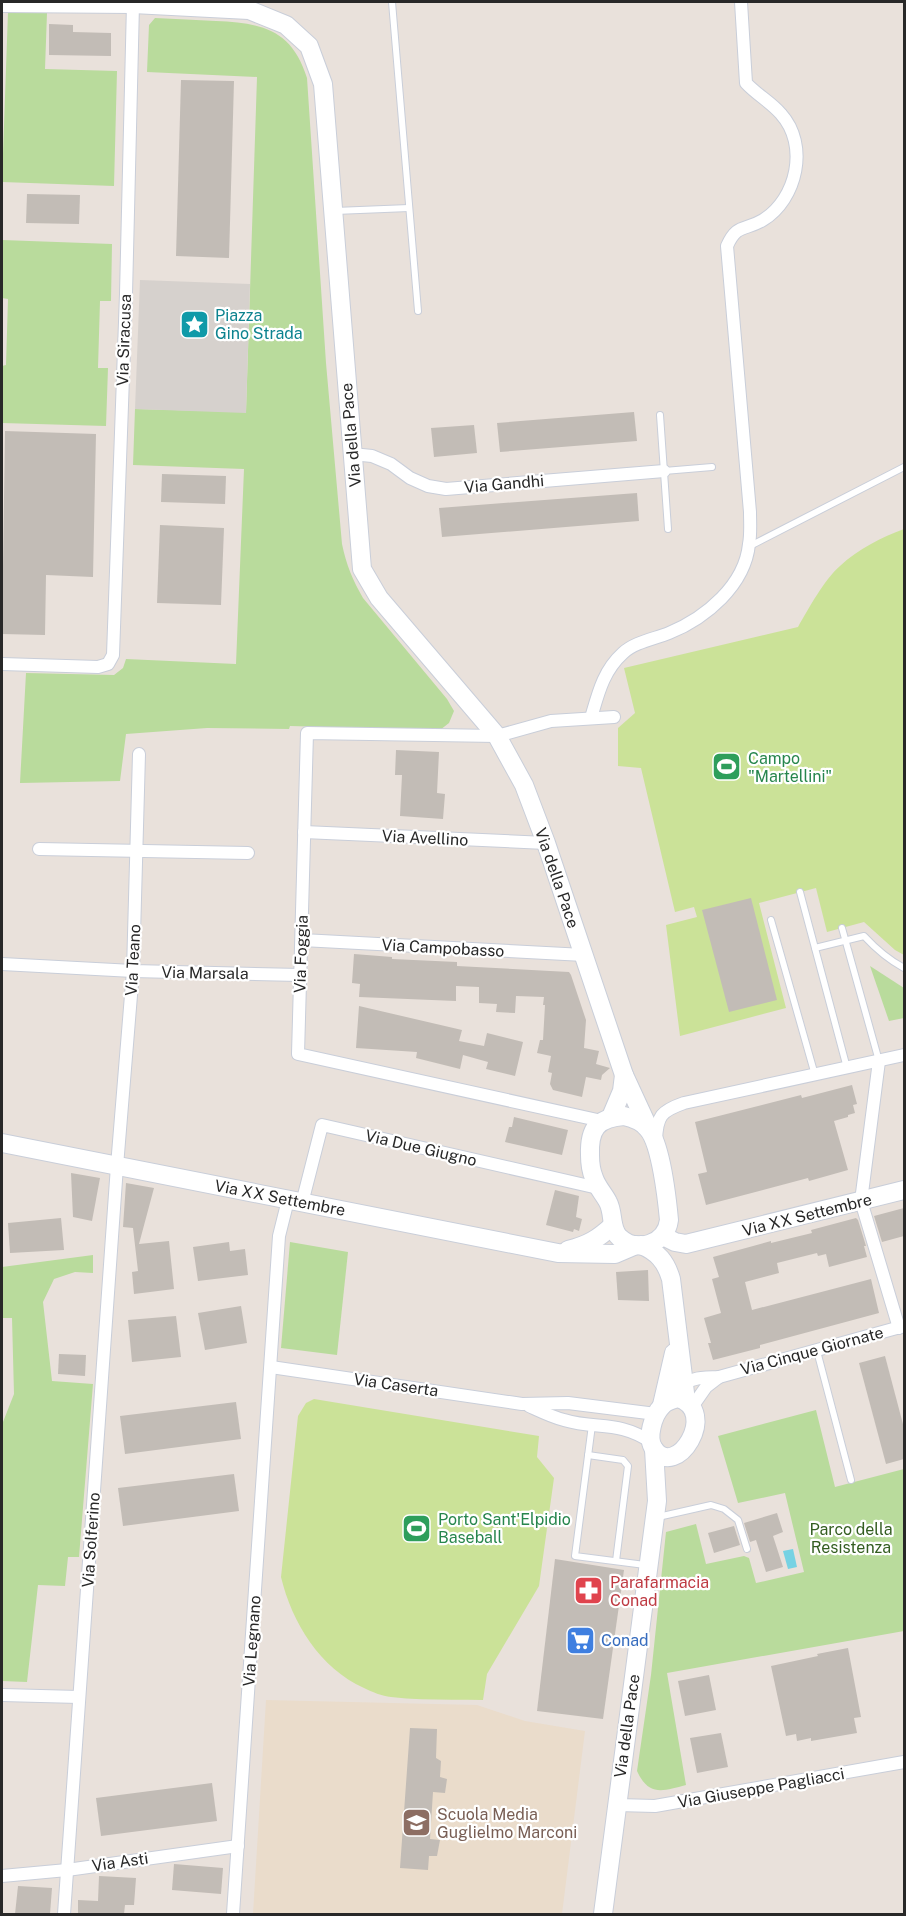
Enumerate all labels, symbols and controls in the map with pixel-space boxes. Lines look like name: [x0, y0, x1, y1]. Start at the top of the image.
street label: Via Siracusa: [113, 294, 135, 386]
place label: Piazza Gino Strada: [215, 306, 303, 343]
place icon: Piazza Gino Strada: [178, 308, 210, 340]
street label: Via della Pace: [337, 382, 365, 488]
street label: Via Gandhi: [463, 471, 545, 497]
place label: Campo "Martellini": [748, 749, 832, 786]
sports icon: Campo "Martellini": [711, 751, 743, 783]
street label: Via della Pace: [531, 825, 583, 931]
street label: Via Avellino: [381, 826, 469, 850]
street label: Via Foggia: [290, 915, 312, 993]
street label: Via Teano: [122, 924, 144, 996]
street label: Via Campobasso: [381, 935, 505, 961]
street label: Via Marsala: [161, 963, 249, 983]
street label: Via Due Giugno: [363, 1126, 479, 1170]
street label: Via XX Settembre: [213, 1176, 347, 1220]
street label: Via XX Settembre: [740, 1190, 874, 1240]
street label: Via Cinque Giornate: [738, 1323, 886, 1379]
street label: Via Caserta: [352, 1370, 440, 1400]
street label: Via Solferino: [78, 1492, 104, 1588]
place label: Porto Sant'Elpidio Baseball: [438, 1510, 571, 1547]
sports icon: Porto Sant'Elpidio Baseball: [401, 1512, 433, 1544]
park label: Parco della Resistenza: [809, 1520, 893, 1557]
place label: Parafarmacia Conad: [610, 1573, 709, 1610]
pharmacy icon: Parafarmacia Conad: [573, 1575, 605, 1607]
street label: Via Legnano: [239, 1595, 265, 1687]
supermarket icon: Conad: [564, 1624, 596, 1656]
place label: Conad: [601, 1631, 649, 1650]
street label: Via della Pace: [610, 1673, 644, 1779]
street label: Via Giuseppe Pagliacci: [676, 1764, 846, 1812]
place label: Scuola Media Guglielmo Marconi: [437, 1805, 577, 1842]
school or university icon: Scuola Media Guglielmo Marconi: [400, 1807, 432, 1839]
street label: Via Asti: [91, 1849, 149, 1875]

